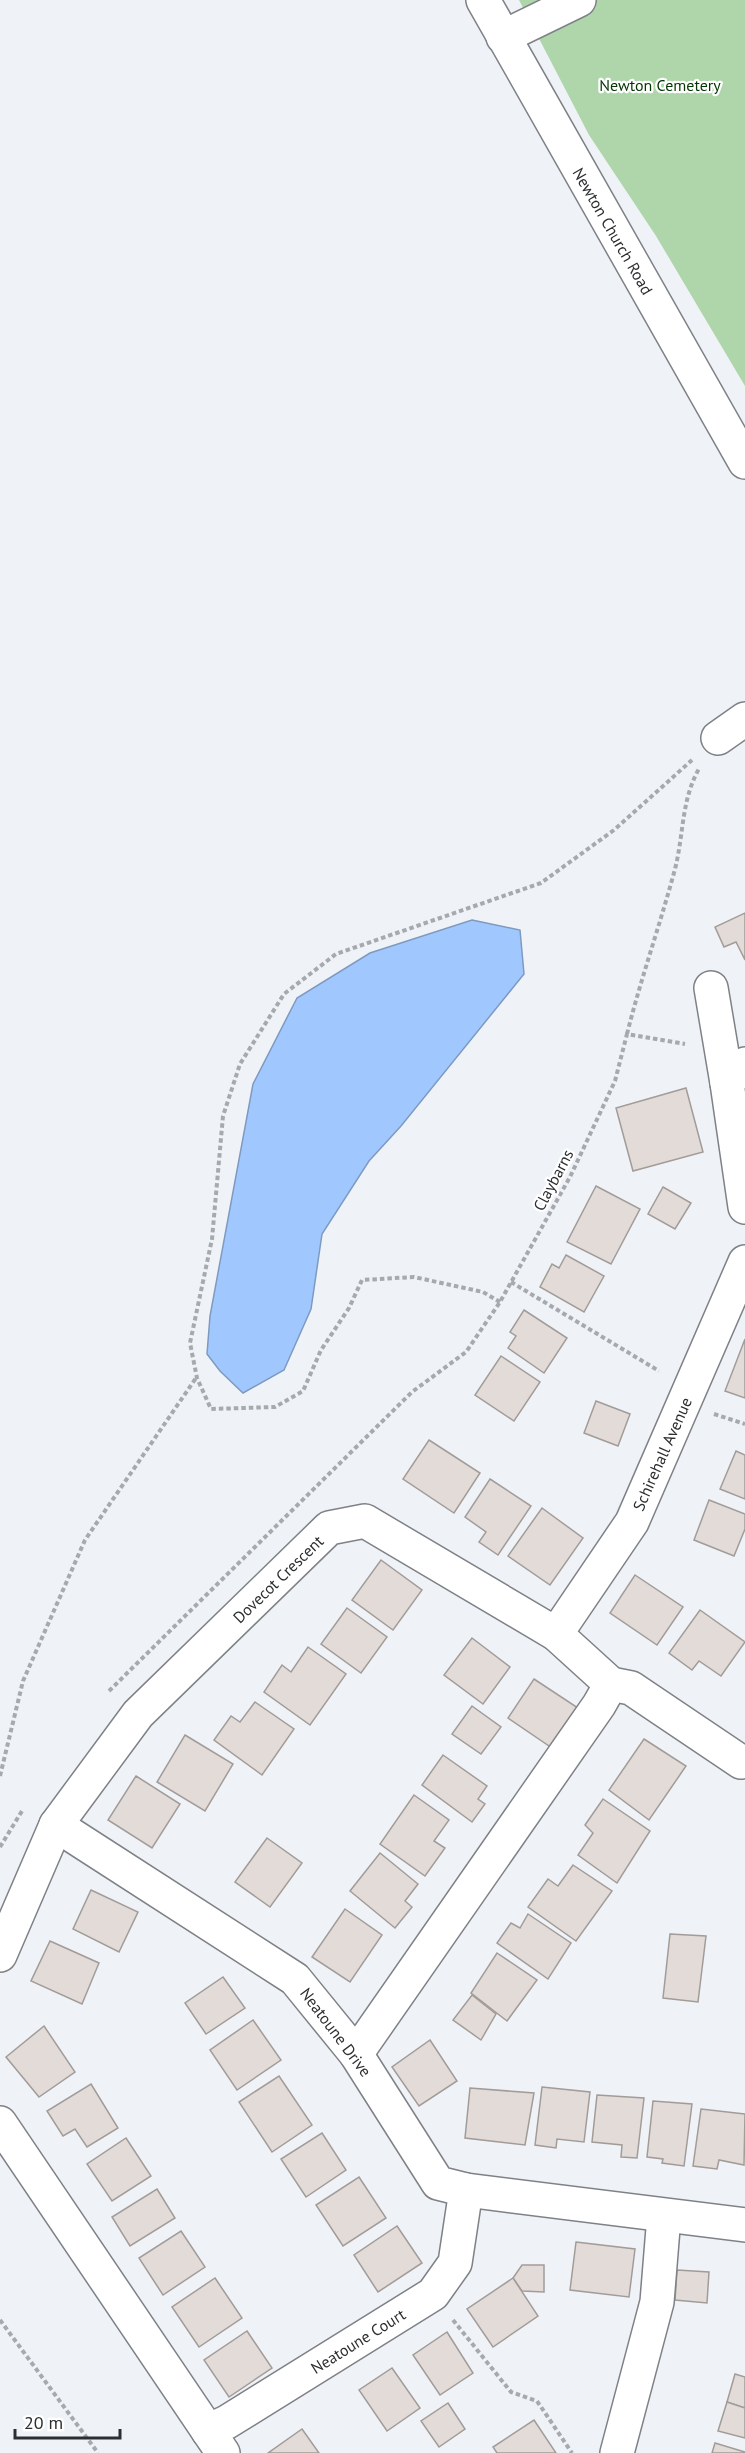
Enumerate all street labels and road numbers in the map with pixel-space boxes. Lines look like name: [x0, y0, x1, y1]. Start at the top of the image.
street label: Newton Church Road: [568, 164, 658, 298]
street label: Claybarns: [529, 1146, 578, 1214]
street label: Schirehall Avenue: [628, 1394, 696, 1514]
street label: Dovecot Crescent: [229, 1531, 328, 1627]
street label: Neatoune Drive: [296, 1984, 376, 2080]
street label: Neatoune Court: [307, 2304, 409, 2378]

